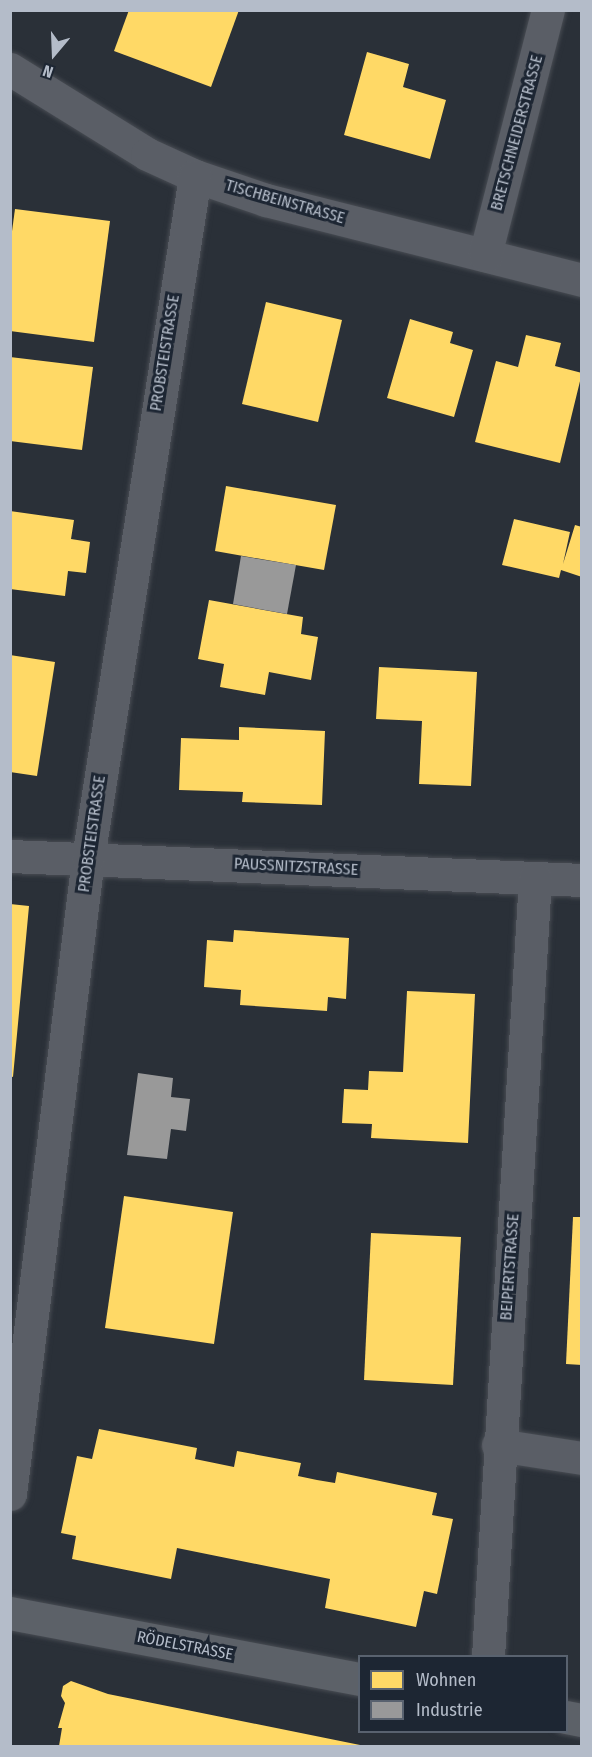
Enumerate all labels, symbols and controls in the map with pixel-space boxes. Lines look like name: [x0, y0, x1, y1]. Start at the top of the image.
north arrow: [24, 24, 84, 84]
street label: BRETSCHNEIDERSTRASSE: [487, 53, 547, 213]
text: N: [40, 61, 56, 82]
street label: TISCHBEINSTRASSE: [223, 176, 347, 228]
street label: PROBSTEISTRASSE: [146, 294, 184, 412]
street label: PROBSTEISTRASSE: [74, 775, 110, 893]
street label: PAUSSNITZSTRASSE: [233, 854, 359, 880]
street label: BEIPERTSTRASSE: [497, 1213, 523, 1321]
street label: RÖDELSTRASSE: [135, 1627, 235, 1665]
legend: [358, 1655, 568, 1733]
text: Wohnen: [416, 1669, 476, 1691]
text: Industrie: [416, 1699, 483, 1721]

